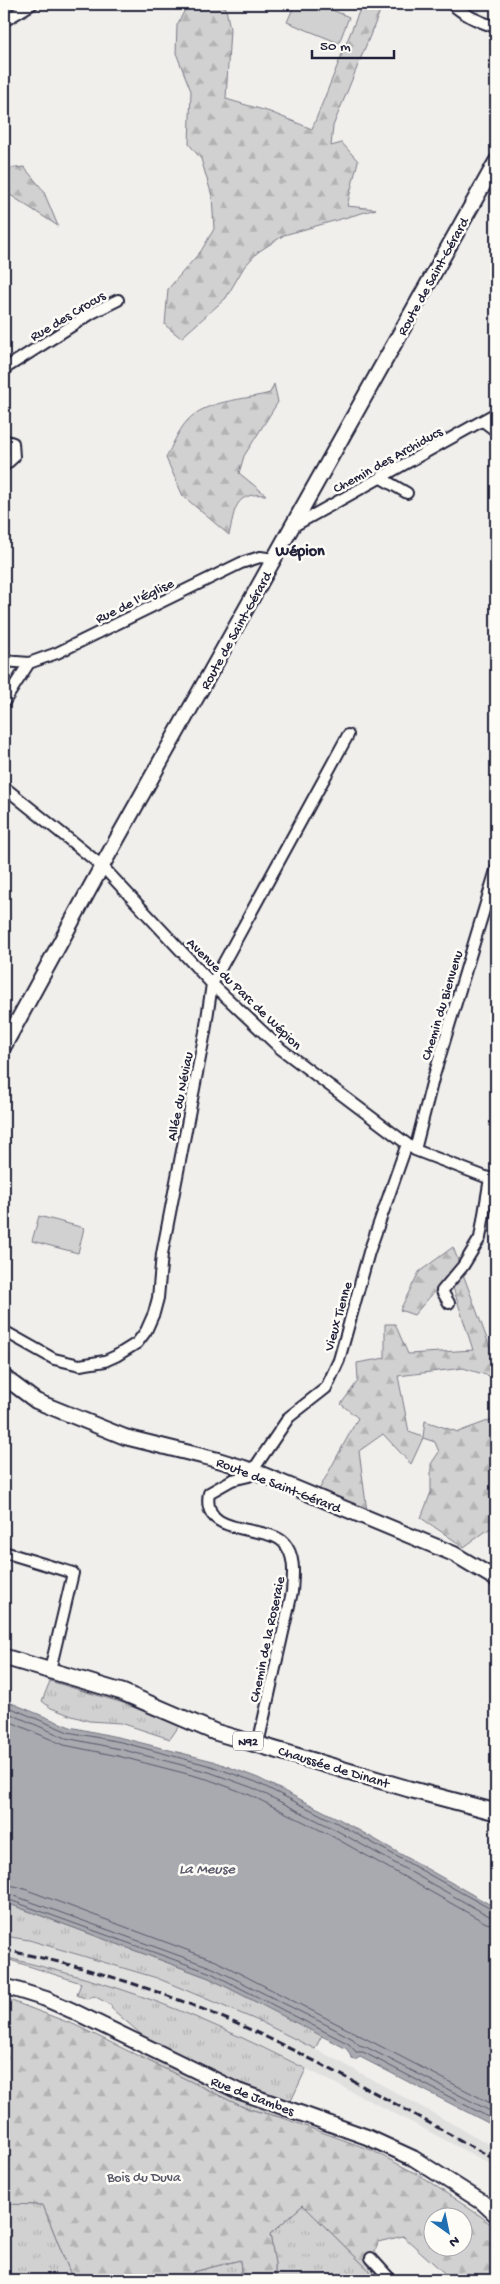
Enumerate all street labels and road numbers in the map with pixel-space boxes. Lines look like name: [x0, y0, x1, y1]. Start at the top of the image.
street label: Route de Saint-Gérard: [395, 214, 475, 339]
street label: Rue des Crocus: [28, 288, 110, 346]
street label: Chemin des Archiducs: [331, 424, 447, 498]
street label: Route de Saint-Gérard: [198, 568, 278, 693]
street label: Rue de l'Église: [93, 576, 178, 629]
street label: Avenue du Parc de Wépion: [182, 935, 305, 1055]
street label: Chemin du Bienvenu: [419, 948, 468, 1063]
street label: Allée du Néviau: [165, 1050, 198, 1142]
street label: Vieux Tienne: [321, 1279, 358, 1354]
street label: Route de Saint-Gérard: [213, 1455, 345, 1519]
street label: Chemin de la Roseraie: [247, 1574, 290, 1704]
road number: N92: [233, 1732, 263, 1750]
street label: Chaussée de Dinant: [276, 1743, 392, 1794]
street label: Rue de Jambes: [208, 2074, 297, 2121]

